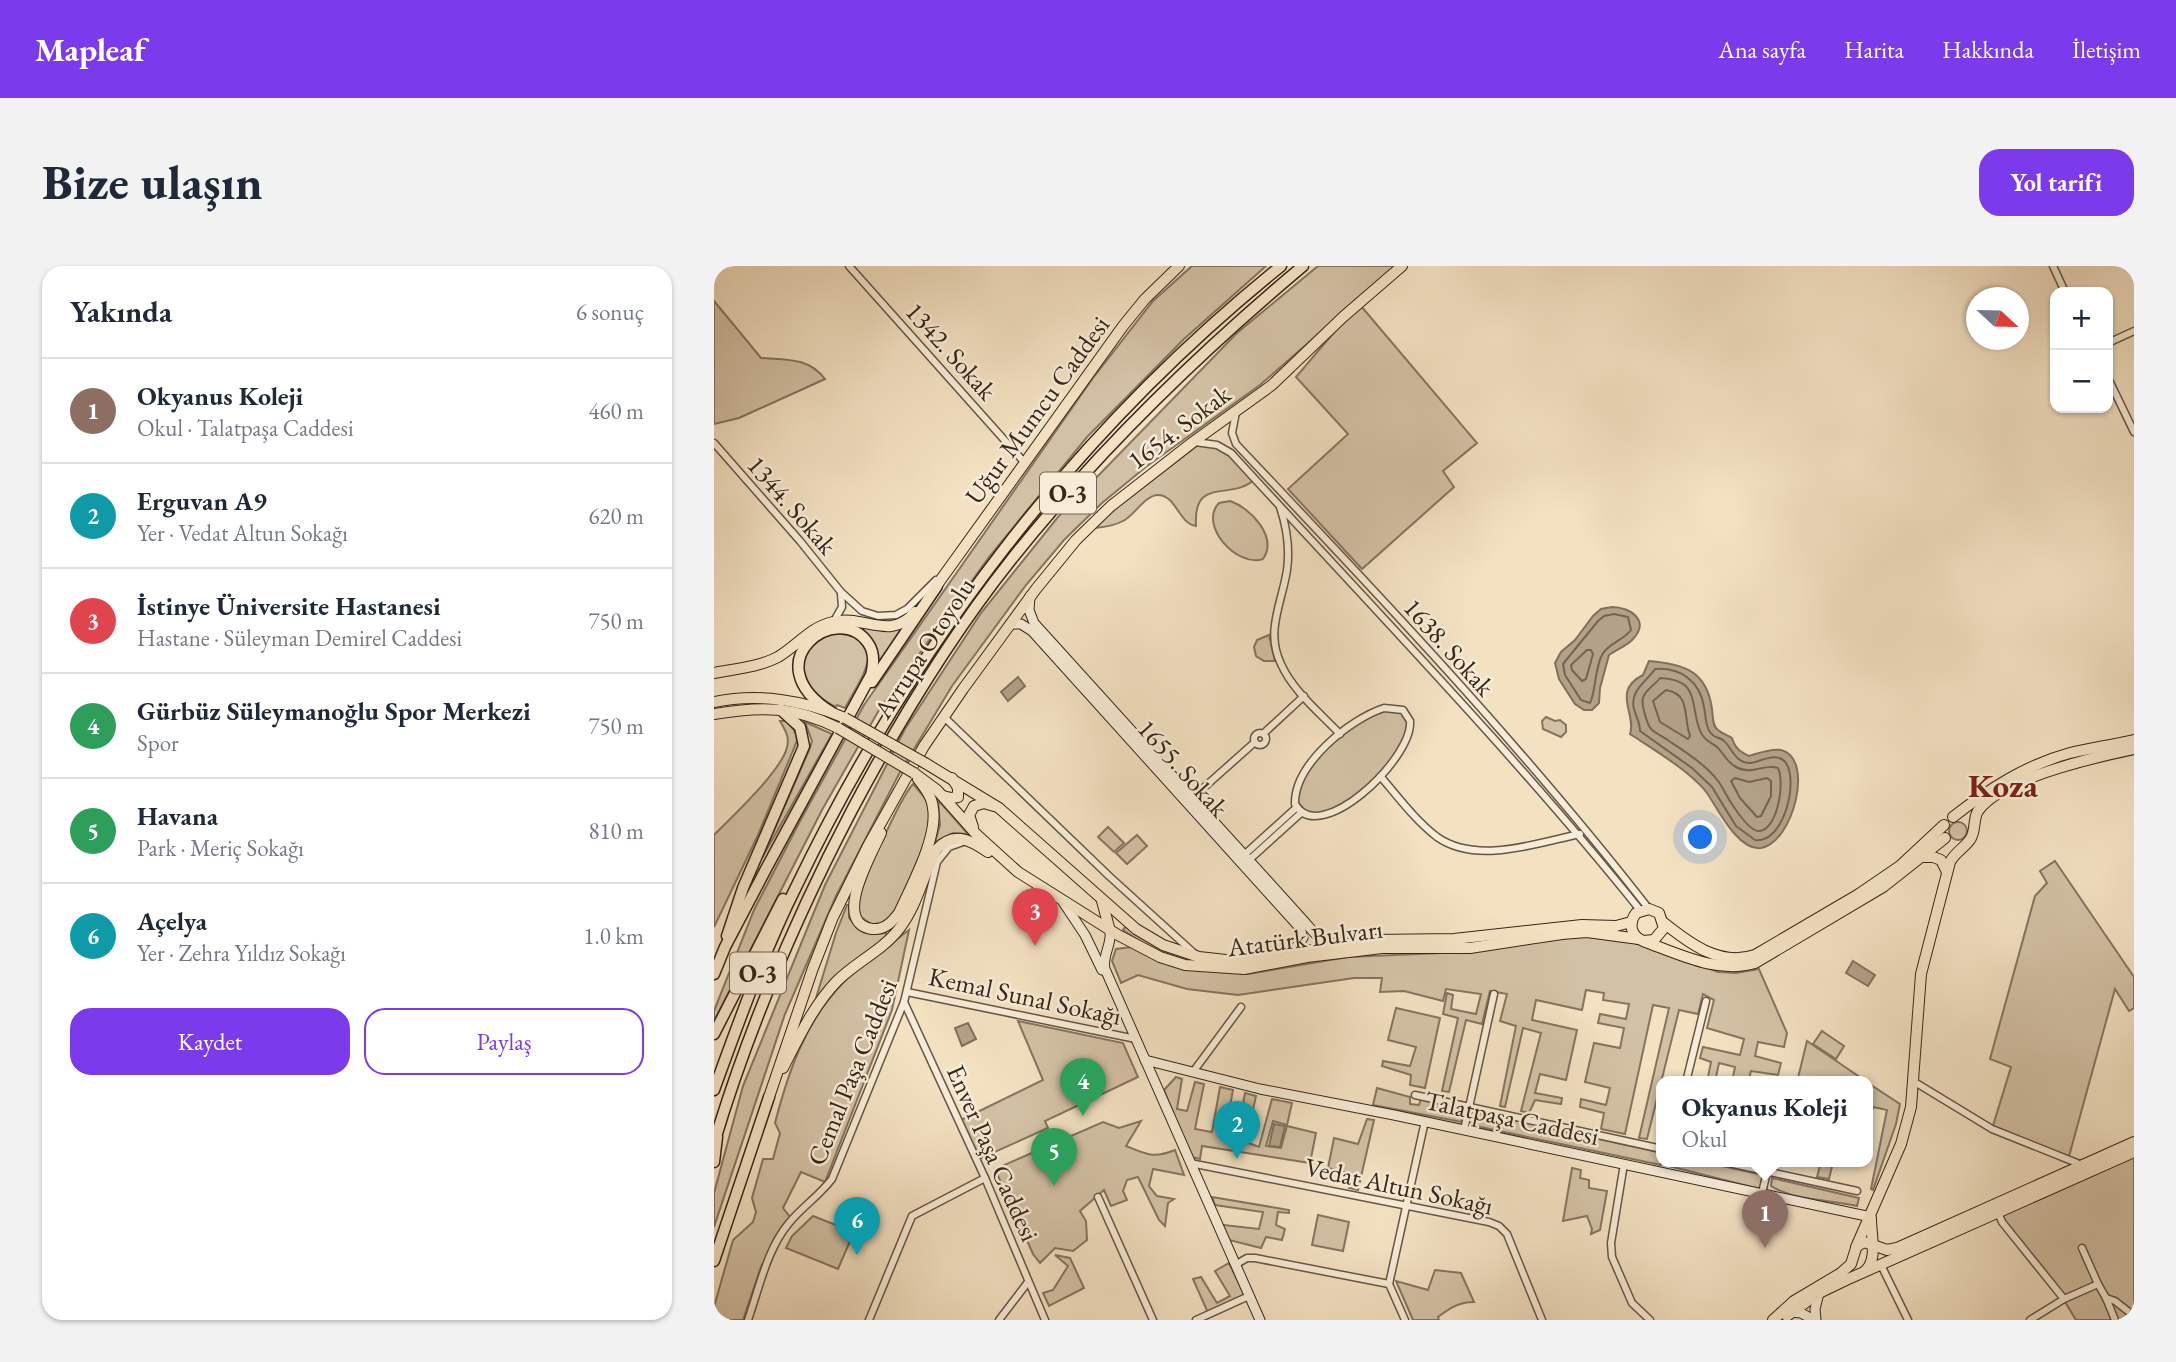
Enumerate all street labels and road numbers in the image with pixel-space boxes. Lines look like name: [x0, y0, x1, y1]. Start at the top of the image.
street label: 1342. Sokak: [898, 295, 1004, 408]
street label: Uğur Mumcu Caddesi: [957, 309, 1117, 511]
street label: 1654. Sokak: [1121, 377, 1238, 477]
street label: 1344. Sokak: [740, 448, 845, 562]
road number: O-3: [1040, 473, 1096, 514]
street label: Avrupa Otoyolu: [865, 571, 982, 726]
street label: 1638. Sokak: [1396, 591, 1502, 704]
street label: 1655. Sokak: [1130, 712, 1236, 825]
street label: Atatürk Bulvarı: [1224, 912, 1385, 965]
road number: O-3: [730, 952, 786, 994]
street label: Kemal Sunal Sokağı: [926, 959, 1124, 1033]
street label: Cemal Paşa Caddesi: [799, 974, 905, 1170]
street label: Enver Paşa Caddesi: [939, 1059, 1047, 1247]
street label: Talatpaşa Caddesi: [1422, 1083, 1602, 1153]
street label: Vedat Altun Sokağı: [1302, 1149, 1496, 1223]

